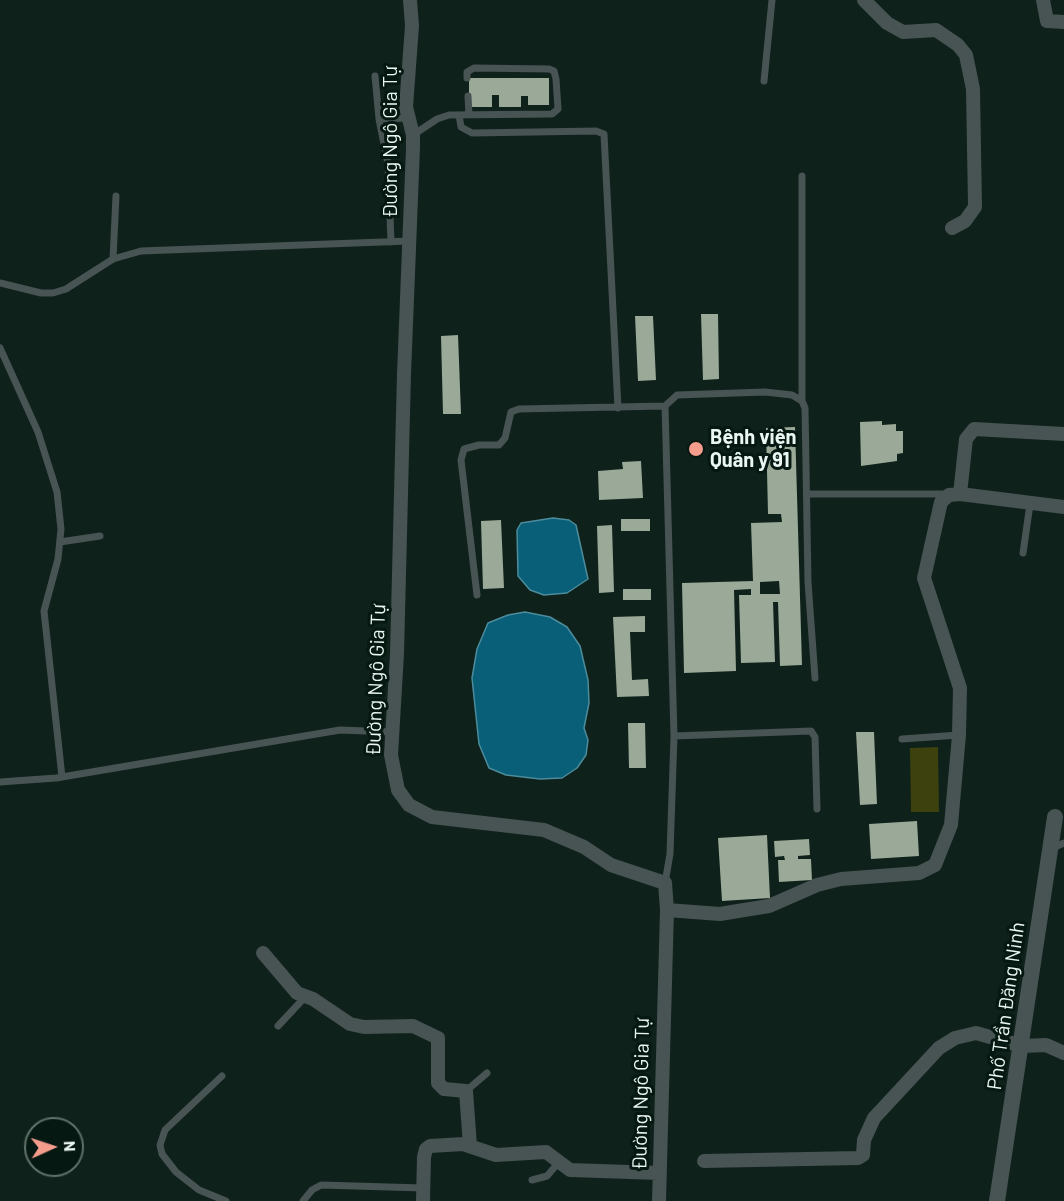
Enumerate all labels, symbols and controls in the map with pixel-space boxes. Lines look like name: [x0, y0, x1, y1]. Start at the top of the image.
street label: Đường Ngô Gia Tự: [378, 66, 402, 218]
place label: Bệnh viện Quân y 91: [710, 425, 796, 472]
marker: Bệnh viện Quân y 91: [687, 440, 705, 458]
street label: Đường Ngô Gia Tự: [361, 604, 391, 756]
street label: Phố Trần Đăng Ninh: [982, 921, 1030, 1091]
street label: Đường Ngô Gia Tự: [628, 1018, 654, 1170]
north arrow: [24, 1117, 84, 1177]
text: N: [61, 1140, 80, 1152]

